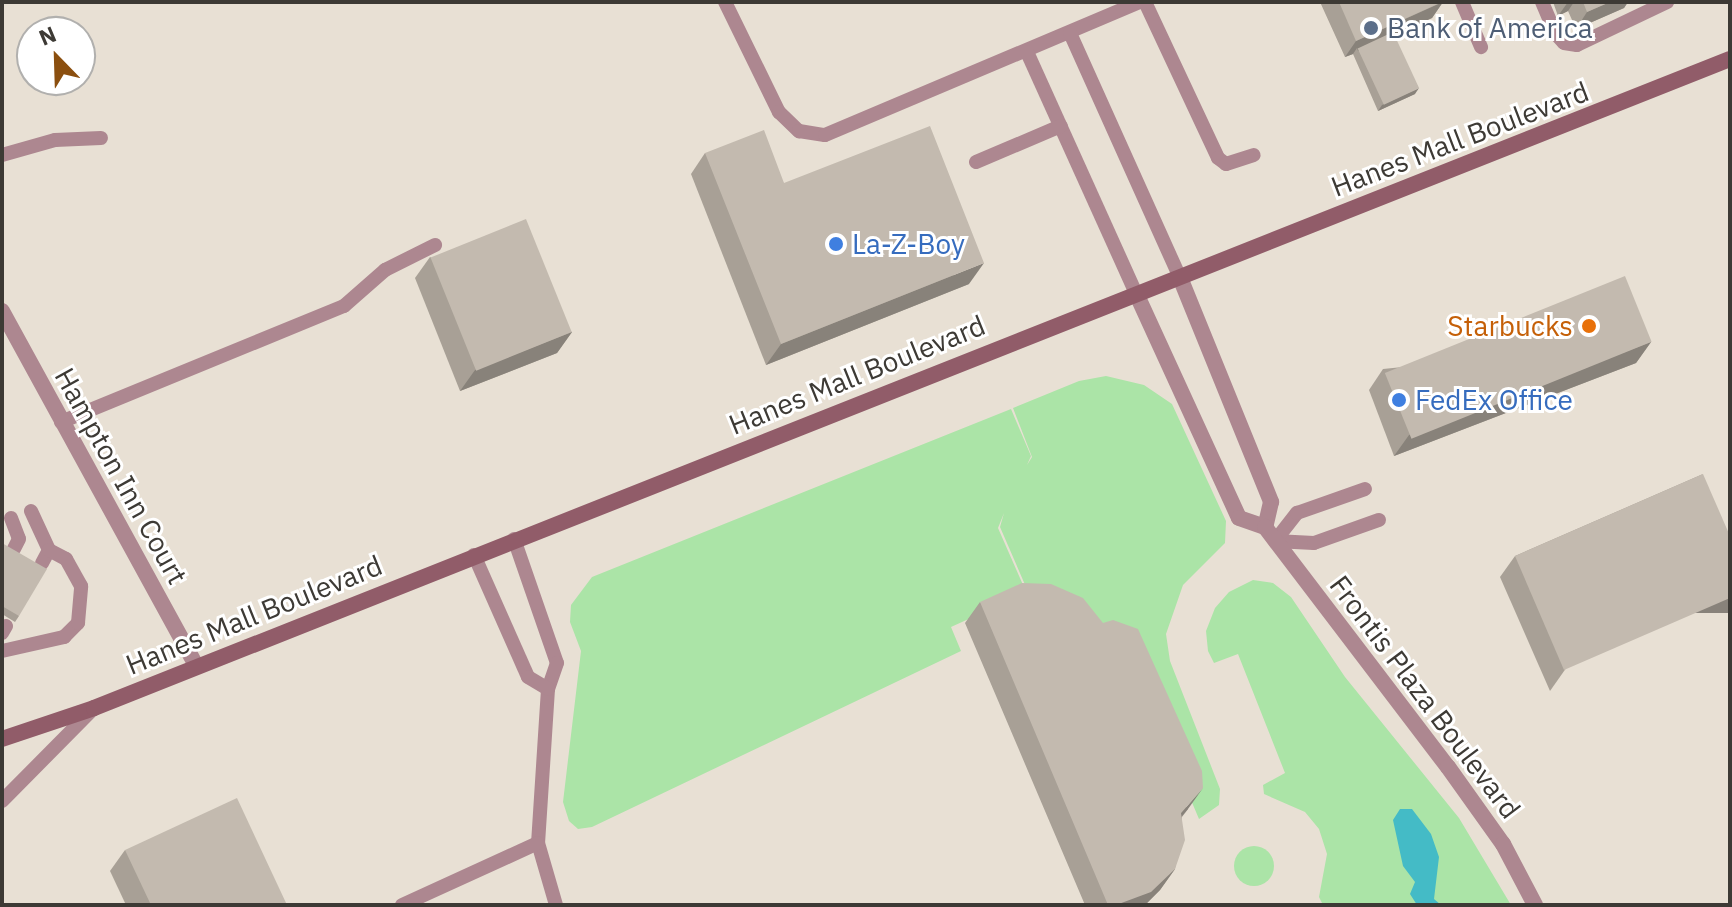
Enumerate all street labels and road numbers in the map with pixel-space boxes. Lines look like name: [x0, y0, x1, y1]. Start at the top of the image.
street label: Hanes Mall Boulevard: [1326, 74, 1594, 204]
street label: Hanes Mall Boulevard: [724, 308, 990, 442]
street label: Hampton Inn Court: [48, 362, 194, 590]
street label: Hanes Mall Boulevard: [121, 548, 387, 682]
street label: Frontis Plaza Boulevard: [1323, 569, 1527, 825]

